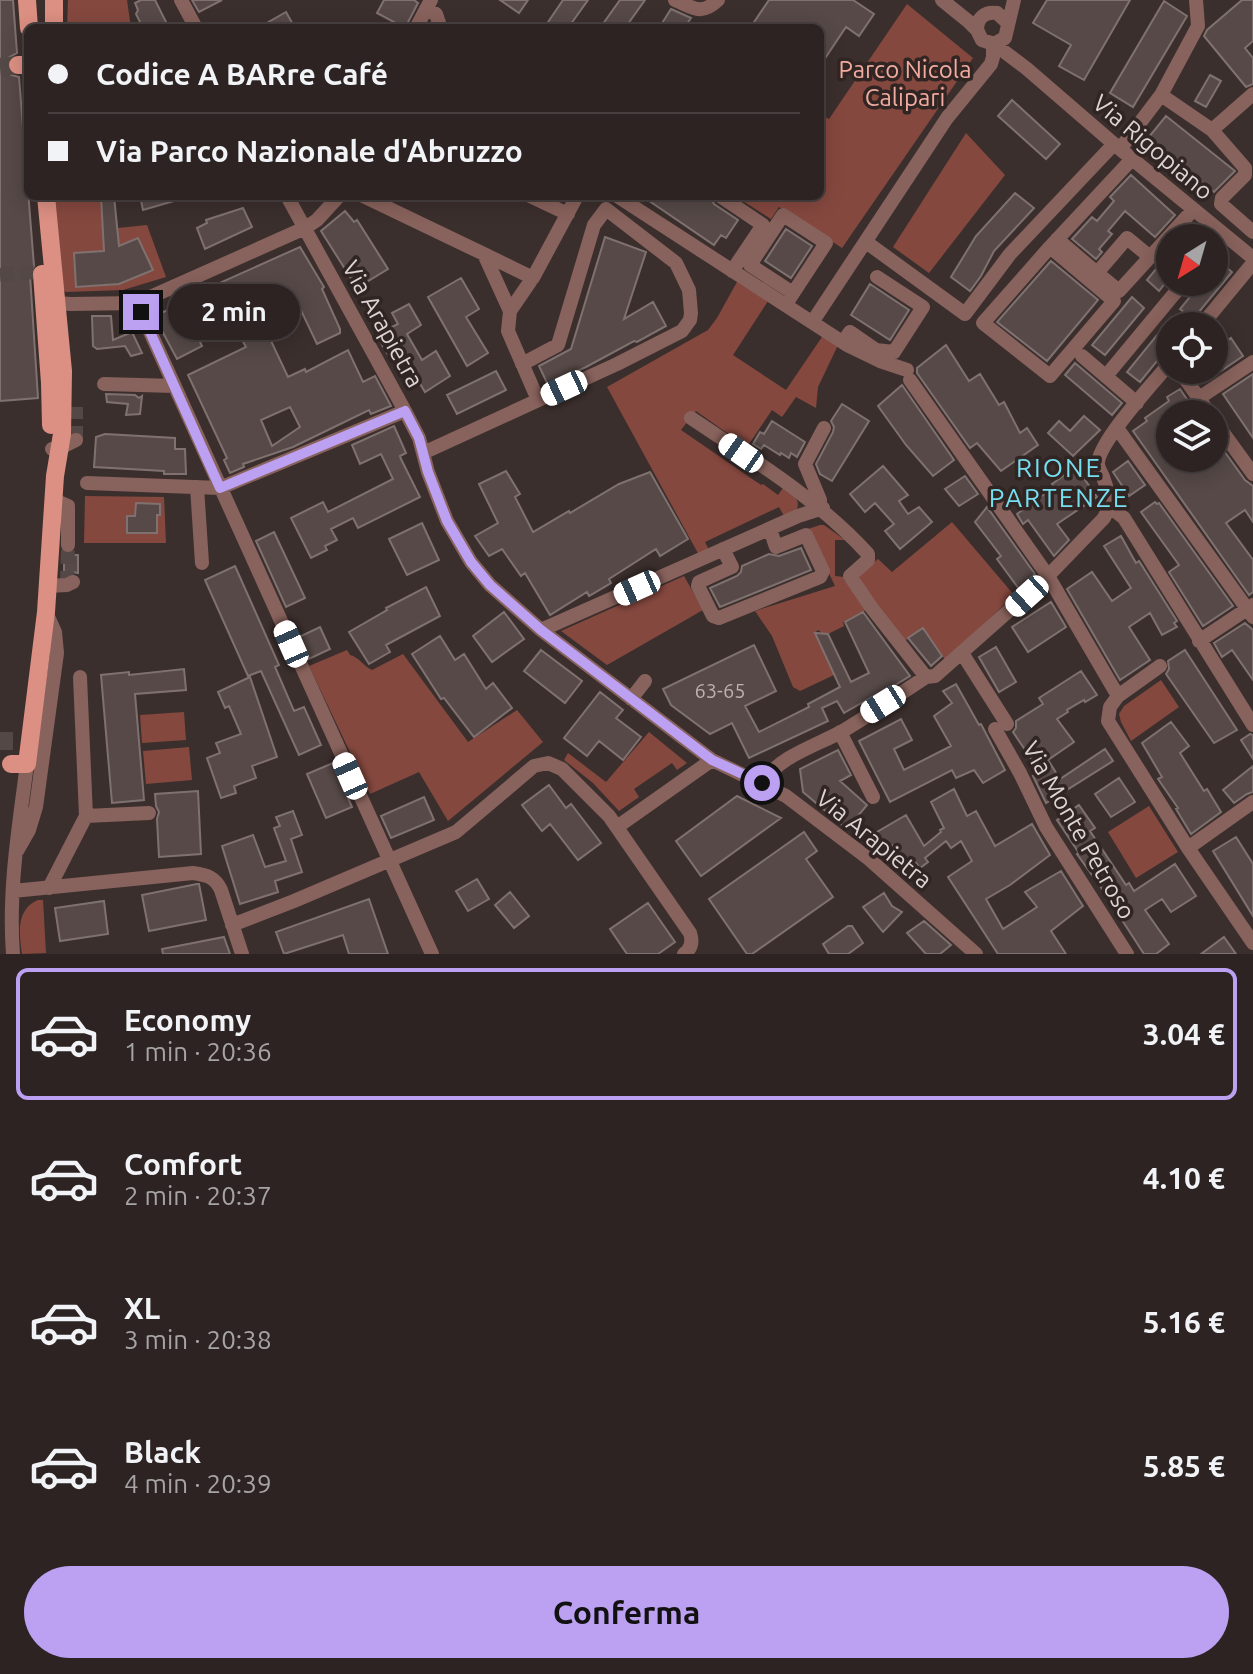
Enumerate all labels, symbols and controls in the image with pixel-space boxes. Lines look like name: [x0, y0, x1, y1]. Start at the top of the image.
park label: Parco Nicola Calipari: [839, 56, 971, 111]
text: Codice A BARre Café: [96, 57, 388, 91]
street label: Via Rigopiano: [1088, 89, 1218, 205]
text: Via Parco Nazionale d'Abruzzo: [96, 134, 523, 168]
north arrow: [1156, 224, 1228, 296]
map controls: [1156, 224, 1228, 472]
street label: Via Arapietra: [337, 256, 429, 392]
callout: 2 min: [169, 284, 301, 340]
route end: [123, 294, 159, 330]
text: 2 min: [201, 297, 267, 326]
button: locate: [1156, 312, 1228, 384]
car: [537, 367, 591, 409]
button: layers: [1156, 400, 1228, 472]
car: [714, 429, 768, 477]
district label: RIONE PARTENZE: [989, 453, 1129, 512]
car: [610, 567, 664, 609]
car: [1001, 571, 1053, 621]
car: [270, 617, 312, 671]
house number: 63-65: [695, 679, 745, 702]
car: [856, 681, 910, 727]
street label: Via Monte Petroso: [1017, 736, 1141, 924]
car: [329, 749, 371, 803]
route start: [744, 765, 780, 801]
street label: Via Arapietra: [811, 784, 937, 894]
icon: car: [28, 998, 100, 1070]
text: Economy: [124, 1003, 251, 1037]
text: 3.04 €: [1143, 1017, 1225, 1051]
text: 1 min · 20:36: [124, 1037, 272, 1066]
icon: car: [28, 1142, 100, 1214]
text: Comfort: [124, 1147, 242, 1181]
text: 4.10 €: [1143, 1161, 1225, 1195]
text: 2 min · 20:37: [124, 1181, 272, 1210]
icon: car: [28, 1286, 100, 1358]
text: XL: [124, 1291, 160, 1325]
text: 5.16 €: [1143, 1305, 1225, 1339]
text: 3 min · 20:38: [124, 1325, 272, 1354]
icon: car: [28, 1430, 100, 1502]
text: Black: [124, 1435, 201, 1469]
text: 5.85 €: [1143, 1449, 1225, 1483]
text: 4 min · 20:39: [124, 1469, 272, 1498]
button: Conferma: [24, 1566, 1229, 1658]

